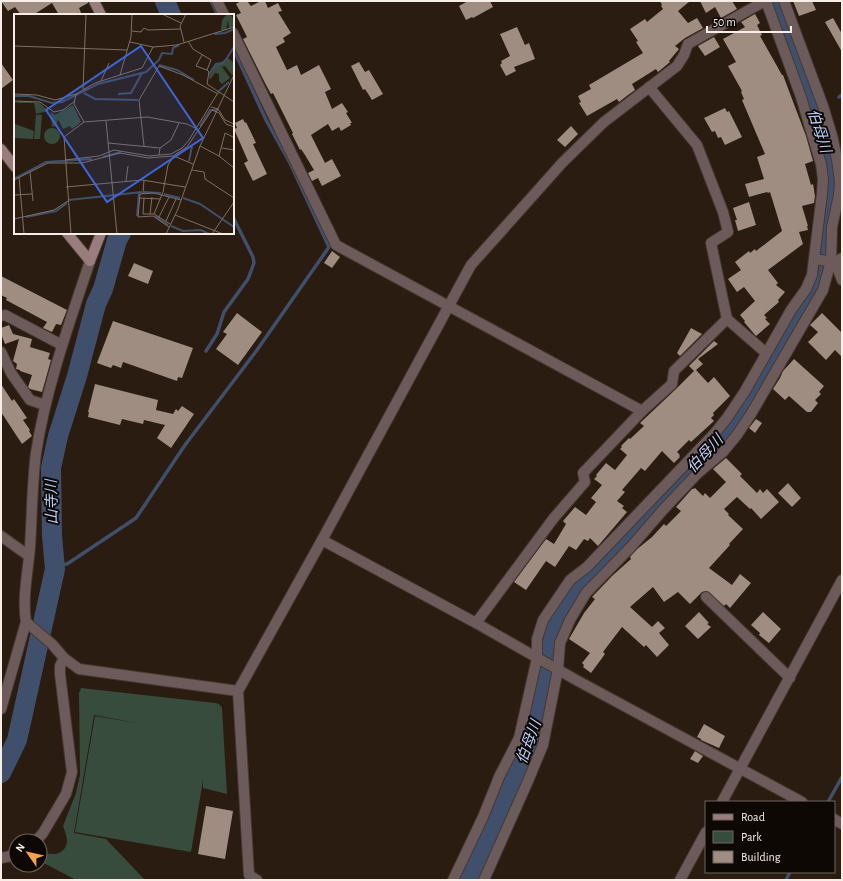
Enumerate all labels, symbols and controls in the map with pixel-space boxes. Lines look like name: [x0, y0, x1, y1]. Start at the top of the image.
scale bar: [707, 8, 791, 34]
inset map: [14, 14, 234, 234]
text: 50 m: [713, 16, 736, 28]
water label: 伯母川: [805, 107, 835, 157]
water label: 伯母川: [683, 430, 727, 476]
water label: 山寺川: [43, 477, 60, 525]
water label: 伯母川: [513, 716, 544, 766]
legend: [705, 801, 835, 873]
text: Road: [741, 811, 765, 823]
text: Park: [741, 831, 762, 843]
north arrow: [8, 833, 48, 873]
text: N: [13, 841, 27, 854]
text: Building: [741, 851, 781, 863]

